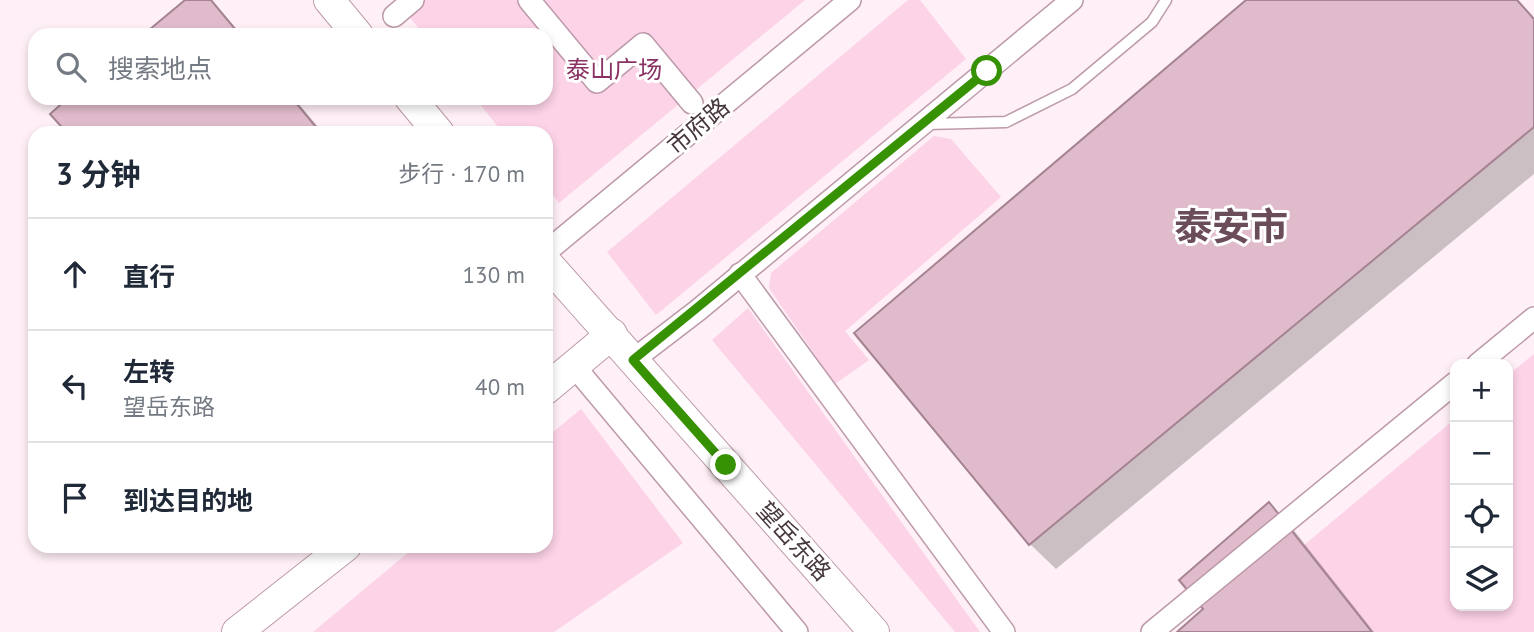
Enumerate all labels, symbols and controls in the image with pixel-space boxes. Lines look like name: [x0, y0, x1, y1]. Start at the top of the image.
search box: [28, 28, 553, 105]
icon: search: [52, 48, 90, 86]
text: 搜索地点: [108, 52, 212, 85]
park label: 泰山广场: [566, 54, 662, 85]
route start: [971, 55, 1002, 86]
street label: 市府路: [660, 91, 736, 161]
text: 3 分钟: [56, 154, 141, 193]
text: 步行 · 170 m: [398, 159, 525, 188]
district label: 泰安市: [1174, 201, 1288, 250]
icon: ahead: [56, 255, 94, 293]
text: 直行: [123, 260, 175, 293]
text: 130 m: [463, 260, 525, 289]
text: 左转: [123, 355, 175, 388]
map controls: [1450, 359, 1513, 611]
button: +: [1450, 359, 1513, 422]
icon: left: [56, 367, 94, 405]
text: 40 m: [475, 372, 525, 401]
text: 望岳东路: [123, 392, 215, 421]
button: −: [1450, 422, 1513, 485]
route end: [710, 449, 741, 480]
icon: arrive: [56, 479, 94, 517]
text: 到达目的地: [123, 484, 253, 517]
button: locate: [1450, 485, 1513, 548]
street label: 望岳东路: [750, 495, 838, 587]
button: layers: [1450, 548, 1513, 611]

